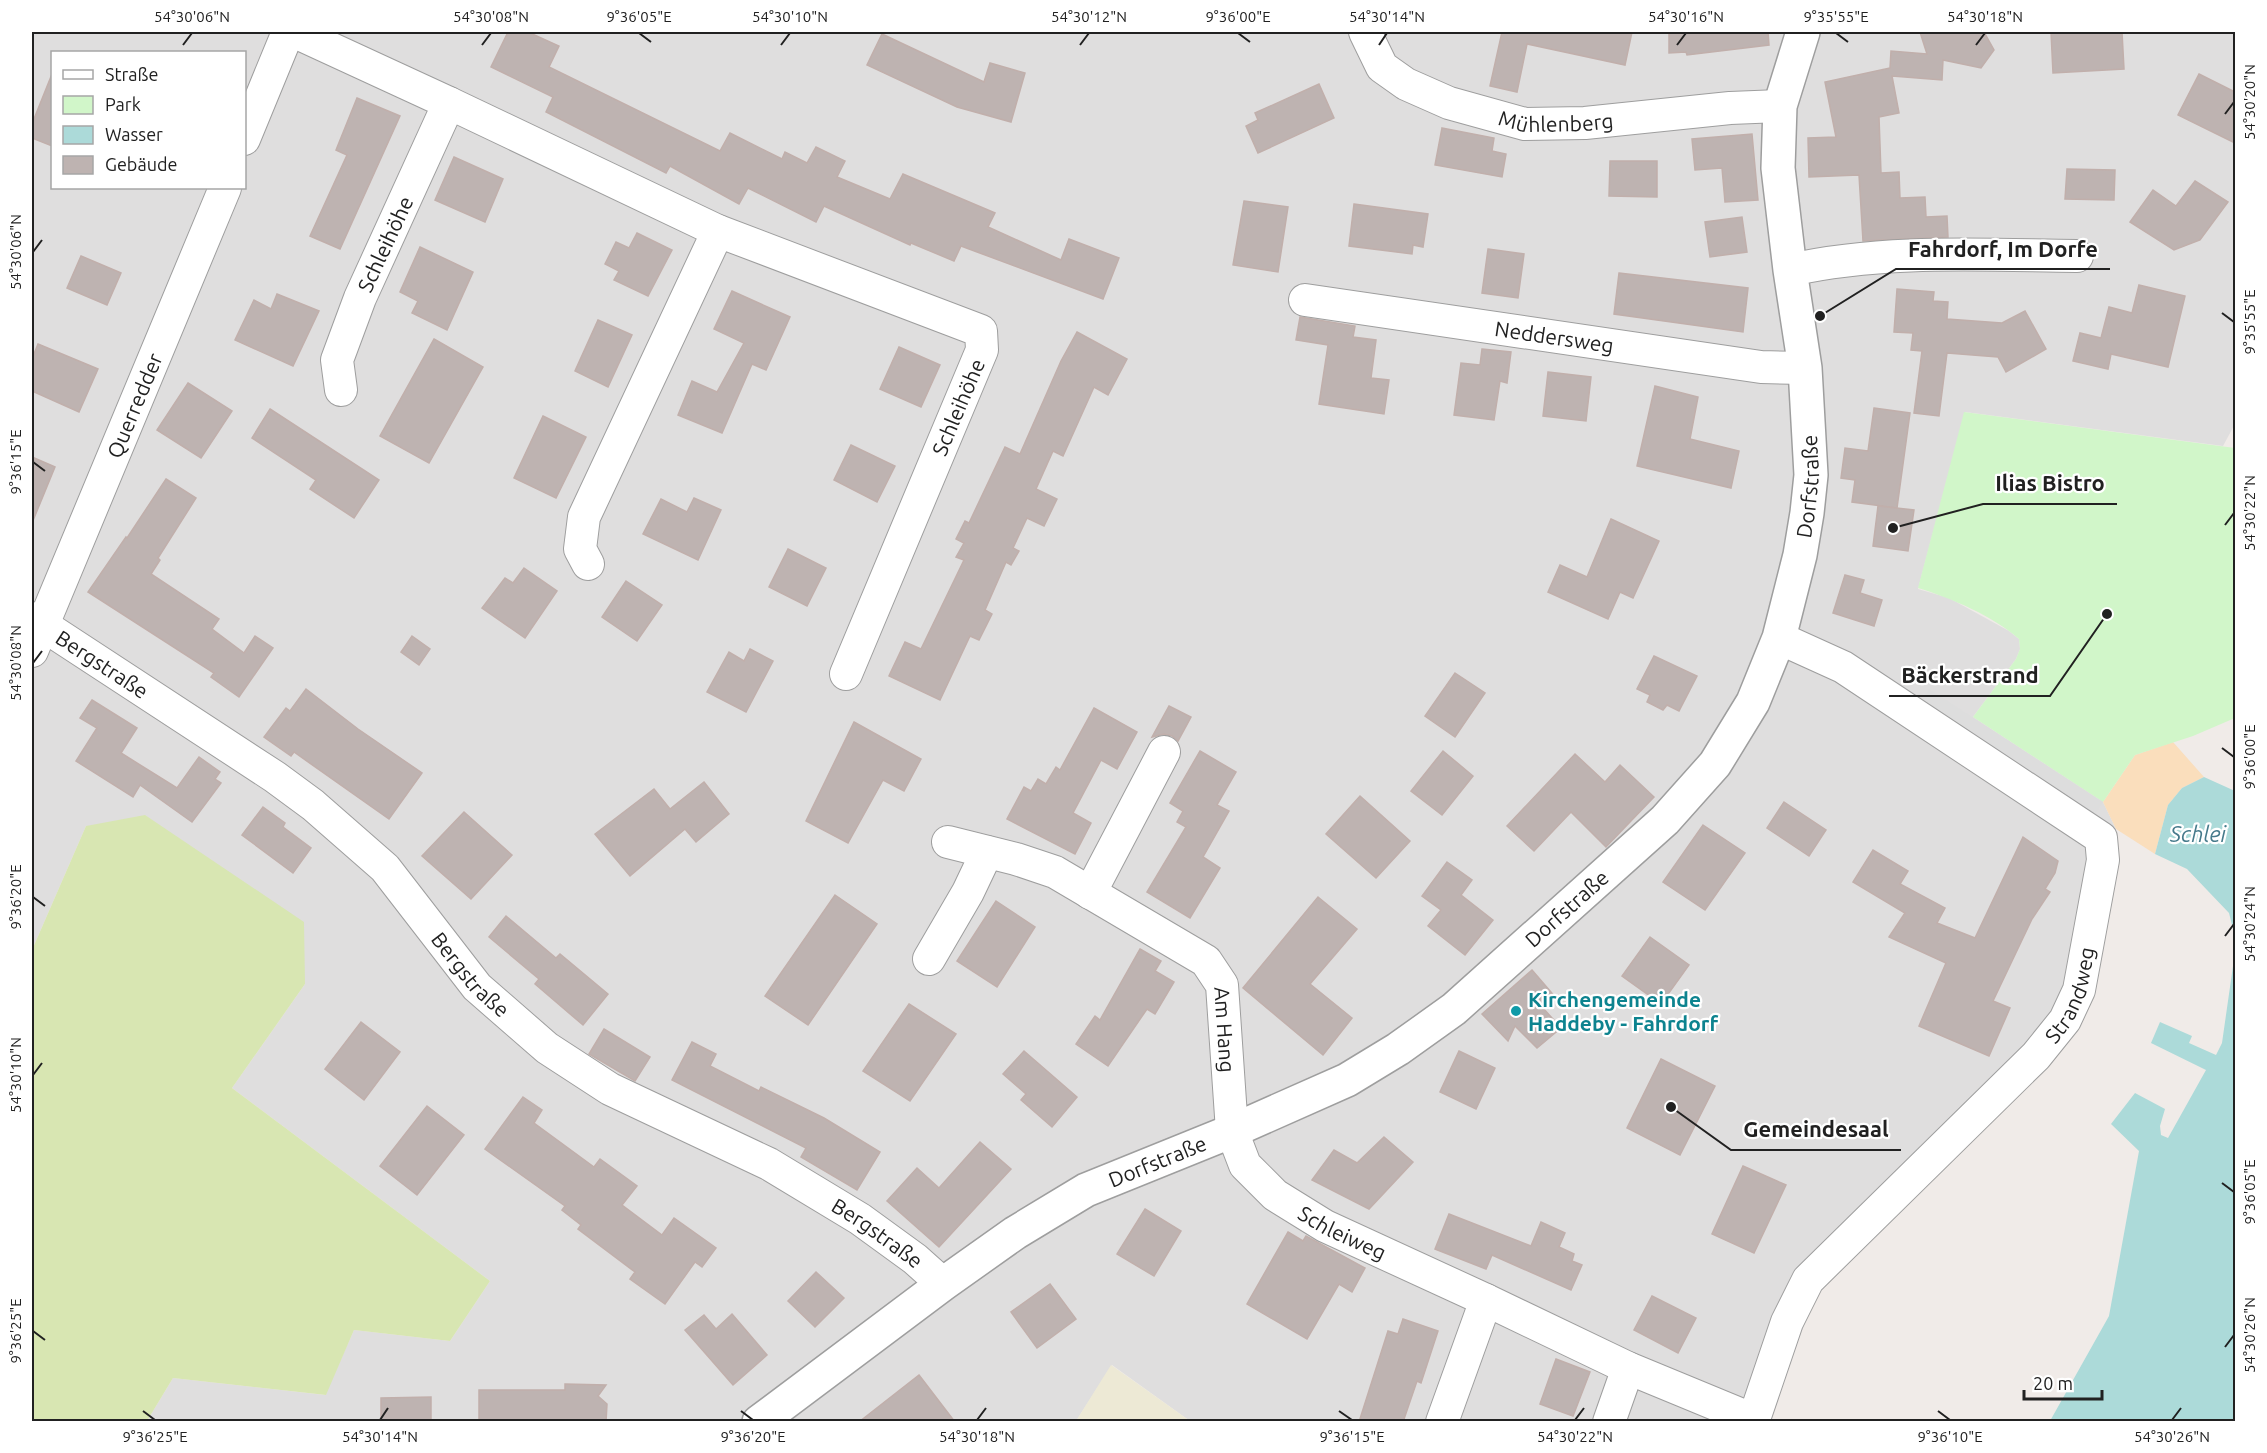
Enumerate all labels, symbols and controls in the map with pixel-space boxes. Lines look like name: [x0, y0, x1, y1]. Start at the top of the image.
text: 54°30'06"N: [154, 8, 230, 25]
text: 54°30'08"N: [453, 8, 529, 25]
text: 9°36'05"E: [606, 8, 672, 25]
text: 54°30'10"N: [752, 8, 828, 25]
text: 54°30'12"N: [1051, 8, 1127, 25]
text: 9°36'00"E: [1205, 8, 1271, 25]
text: 54°30'14"N: [1349, 8, 1425, 25]
text: 54°30'16"N: [1648, 8, 1724, 25]
text: 9°35'55"E: [1803, 8, 1869, 25]
text: 54°30'18"N: [1947, 8, 2023, 25]
legend: [51, 51, 246, 189]
text: Straße: [105, 64, 158, 84]
text: 54°30'20"N: [2241, 64, 2258, 140]
text: Park: [105, 94, 141, 114]
street label: Mühlenberg: [1496, 105, 1615, 136]
text: Wasser: [105, 124, 163, 144]
text: Gebäude: [105, 154, 177, 174]
street label: Schleihöhe: [352, 192, 418, 296]
text: 54°30'06"N: [7, 214, 24, 290]
callout: Fahrdorf, Im Dorfe: [1896, 229, 2110, 269]
text: Fahrdorf, Im Dorfe: [1908, 236, 2098, 261]
text: 9°35'55"E: [2241, 289, 2258, 355]
street label: Neddersweg: [1493, 316, 1615, 357]
street label: Querredder: [102, 349, 167, 462]
street label: Schleihöhe: [927, 355, 989, 459]
text: 9°36'15"E: [7, 429, 24, 495]
street label: Dorfstraße: [1791, 434, 1823, 540]
callout: Ilias Bistro: [1983, 464, 2117, 504]
text: Ilias Bistro: [1995, 470, 2105, 495]
text: 54°30'22"N: [2241, 475, 2258, 551]
text: 54°30'08"N: [7, 625, 24, 701]
street label: Bergstraße: [52, 625, 153, 703]
callout: Bäckerstrand: [1889, 656, 2050, 696]
text: Bäckerstrand: [1901, 662, 2039, 687]
text: 9°36'00"E: [2241, 724, 2258, 790]
water label: Schlei: [2169, 821, 2228, 846]
text: 9°36'20"E: [7, 864, 24, 930]
street label: Dorfstraße: [1520, 865, 1613, 952]
text: 54°30'24"N: [2241, 886, 2258, 962]
street label: Bergstraße: [427, 927, 514, 1022]
street label: Strandweg: [2040, 945, 2099, 1047]
street label: Am Hang: [1210, 986, 1240, 1073]
place label: Kirchengemeinde Haddeby - Fahrdorf: [1528, 987, 1718, 1035]
marker: Kirchengemeinde Haddeby - Fahrdorf: [1509, 1004, 1523, 1018]
text: 54°30'10"N: [7, 1037, 24, 1113]
callout: Gemeindesaal: [1731, 1110, 1901, 1150]
text: Gemeindesaal: [1743, 1116, 1889, 1141]
street label: Dorfstraße: [1105, 1131, 1210, 1192]
text: 9°36'05"E: [2241, 1159, 2258, 1225]
street label: Bergstraße: [828, 1193, 928, 1273]
street label: Schleiweg: [1294, 1201, 1390, 1265]
text: 54°30'26"N: [2241, 1297, 2258, 1373]
text: 9°36'25"E: [7, 1298, 24, 1364]
scale bar: [2024, 1363, 2102, 1401]
text: 20 m: [2033, 1373, 2073, 1393]
text: 9°36'25"E: [122, 1428, 188, 1445]
text: 54°30'14"N: [342, 1428, 418, 1445]
text: 9°36'20"E: [720, 1428, 786, 1445]
text: 54°30'18"N: [939, 1428, 1015, 1445]
text: 9°36'15"E: [1319, 1428, 1385, 1445]
text: 54°30'22"N: [1537, 1428, 1613, 1445]
text: 9°36'10"E: [1917, 1428, 1983, 1445]
text: 54°30'26"N: [2134, 1428, 2210, 1445]

